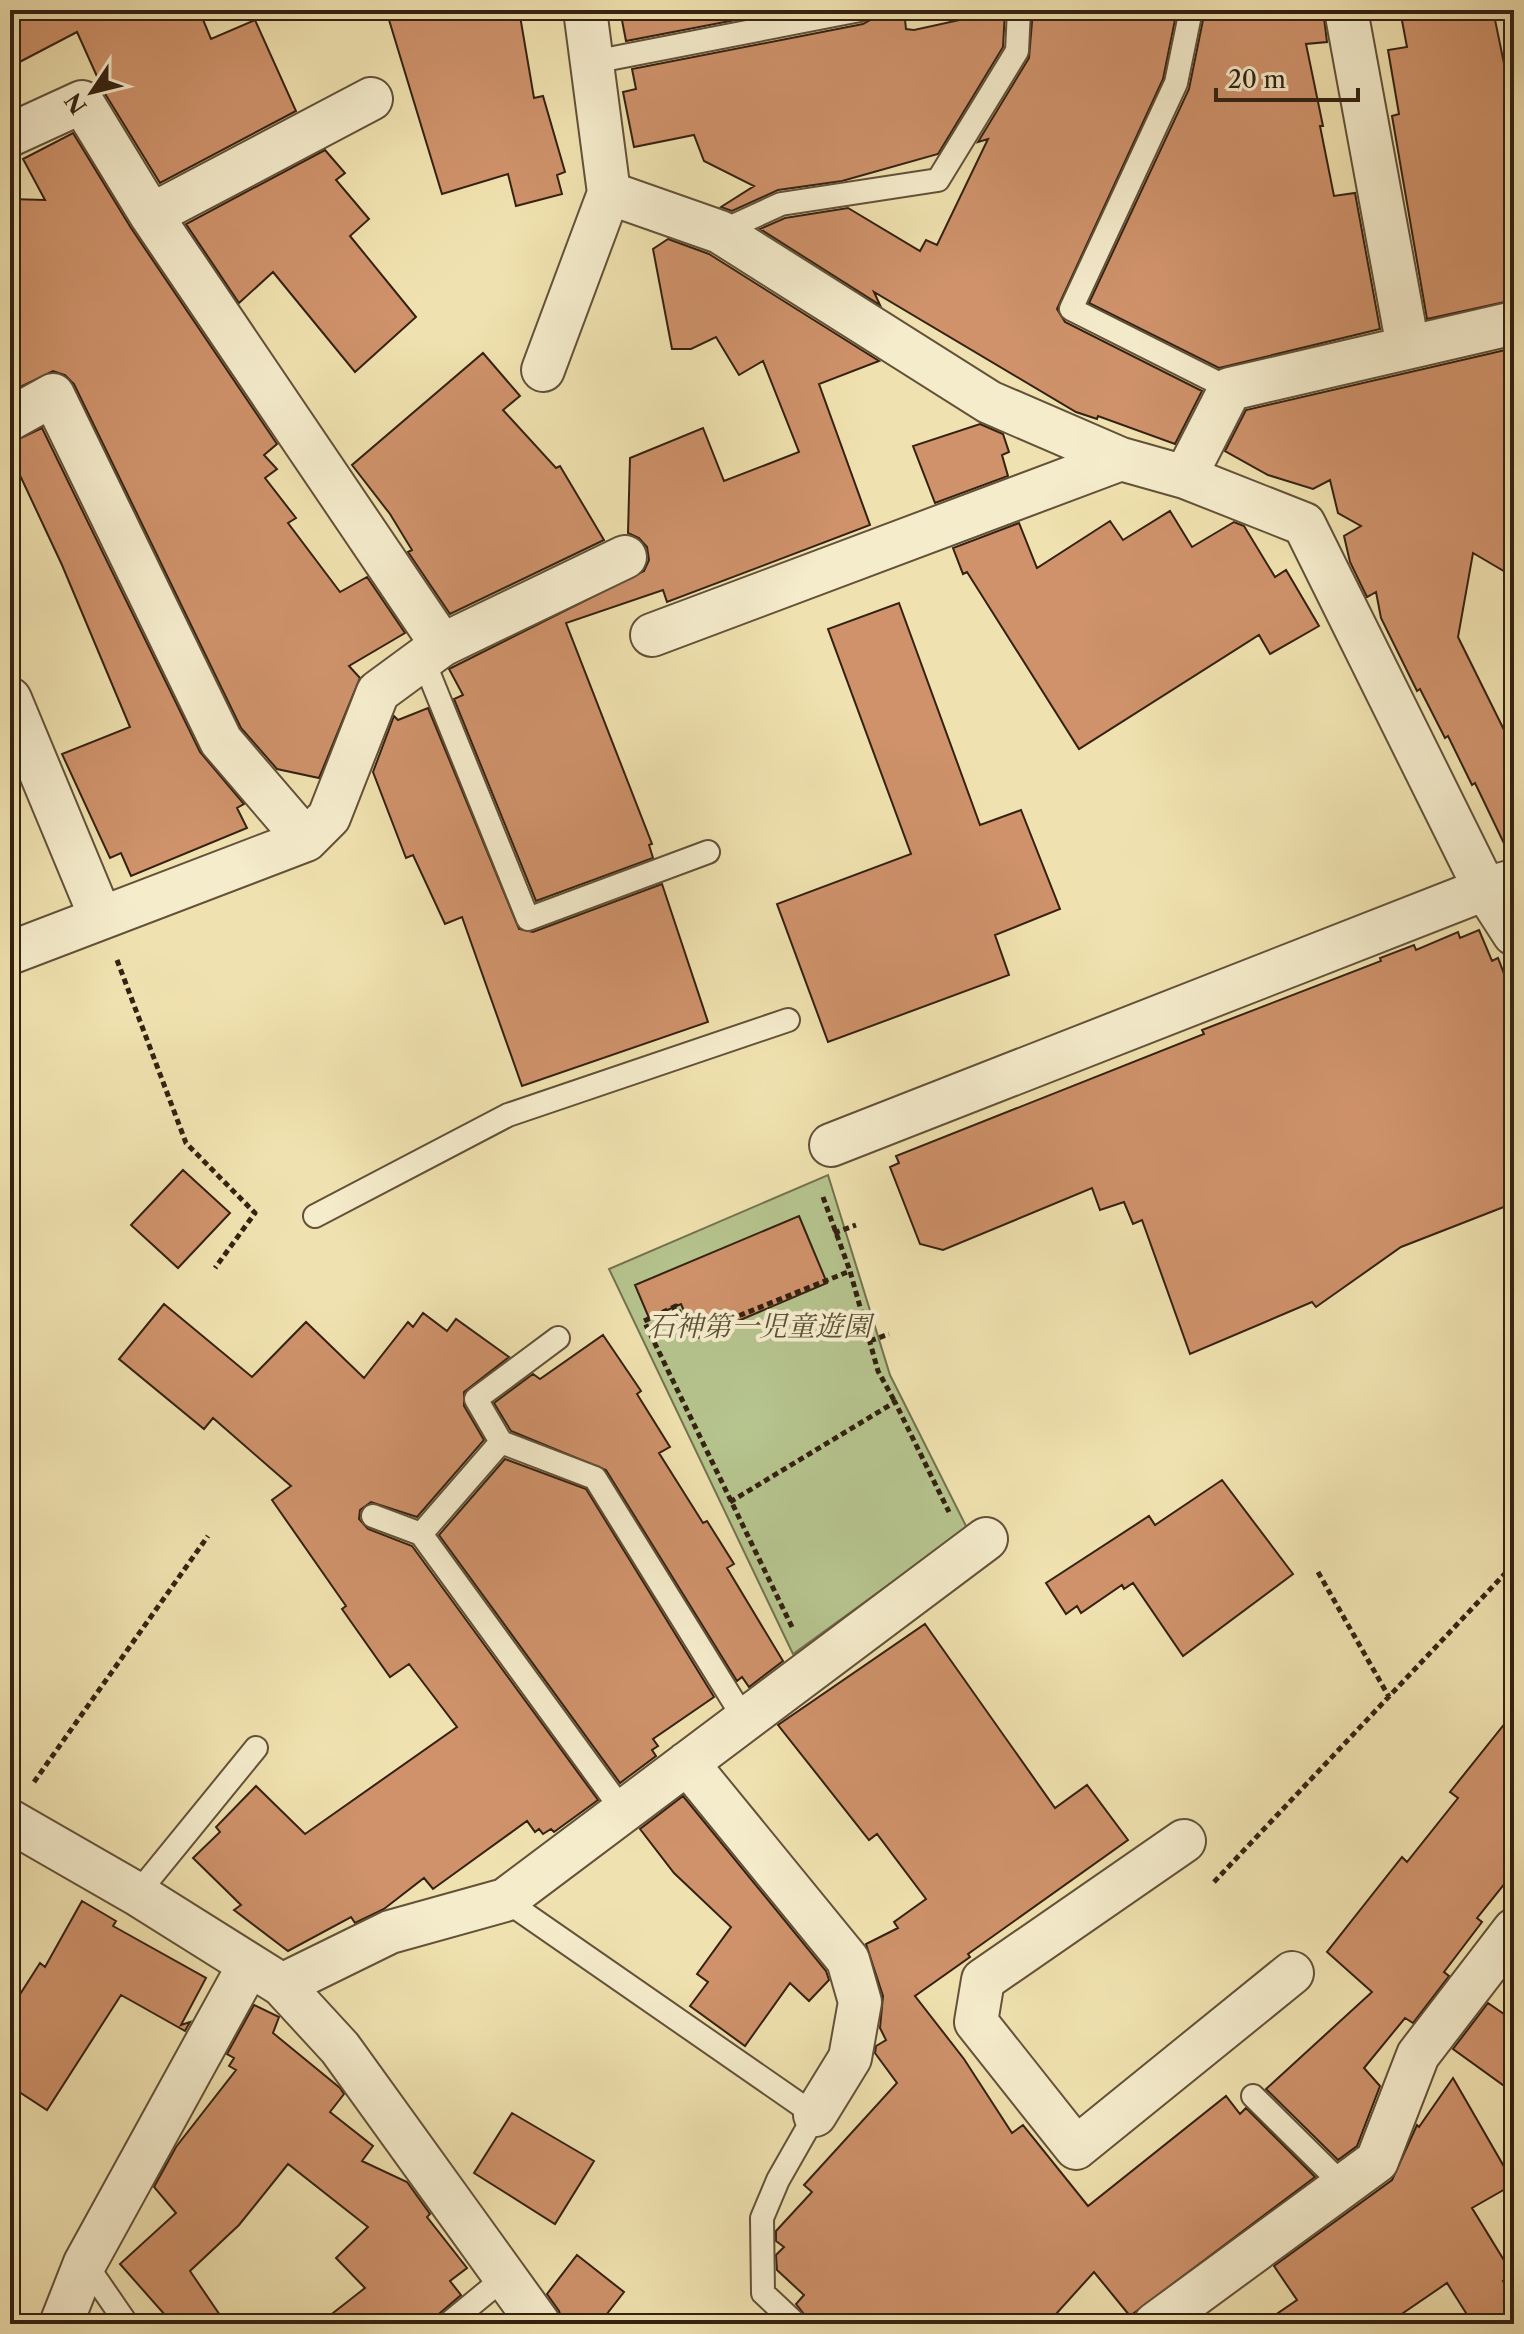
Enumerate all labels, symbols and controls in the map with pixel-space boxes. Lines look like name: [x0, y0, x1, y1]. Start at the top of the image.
north arrow: [52, 52, 132, 132]
scale bar: [1216, 52, 1358, 102]
text: 20 m: [1228, 65, 1286, 94]
text: N: [59, 88, 93, 119]
park label: 石神第一児童遊園: [647, 1309, 875, 1343]

